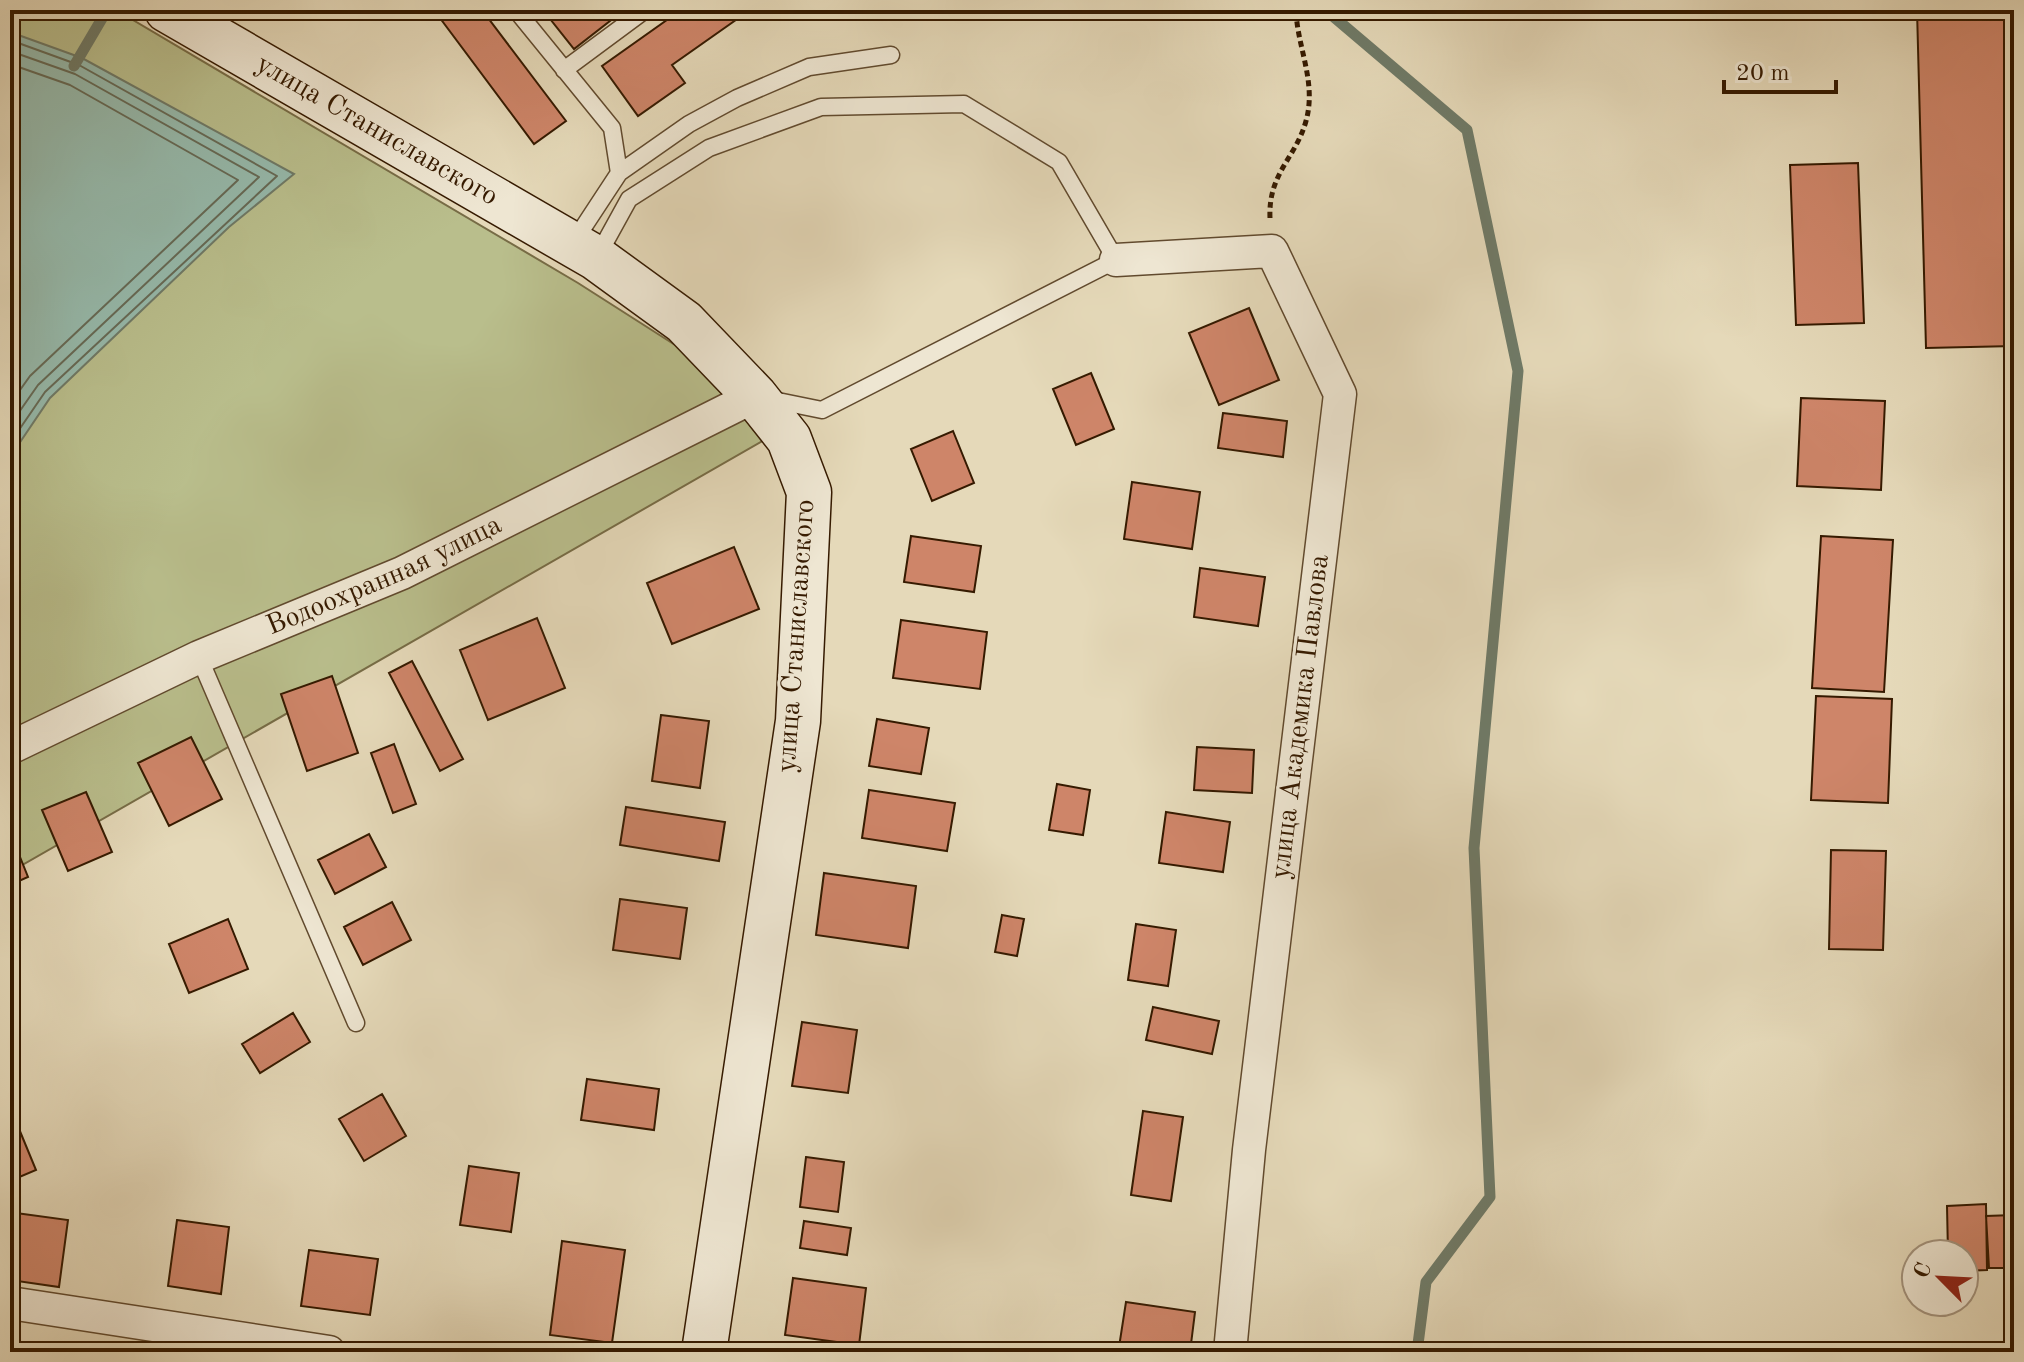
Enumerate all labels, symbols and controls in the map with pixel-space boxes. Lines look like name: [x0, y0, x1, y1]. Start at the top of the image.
scale bar: [1724, 44, 1836, 94]
street label: улица Станиславского: [251, 50, 502, 212]
text: 20 m: [1736, 62, 1790, 86]
street label: улица Станиславского: [773, 498, 821, 774]
street label: Водоохранная улица: [263, 511, 507, 641]
street label: улица Академика Павлова: [1267, 553, 1335, 881]
north arrow: [1900, 1238, 1980, 1318]
text: С: [1911, 1260, 1937, 1282]

